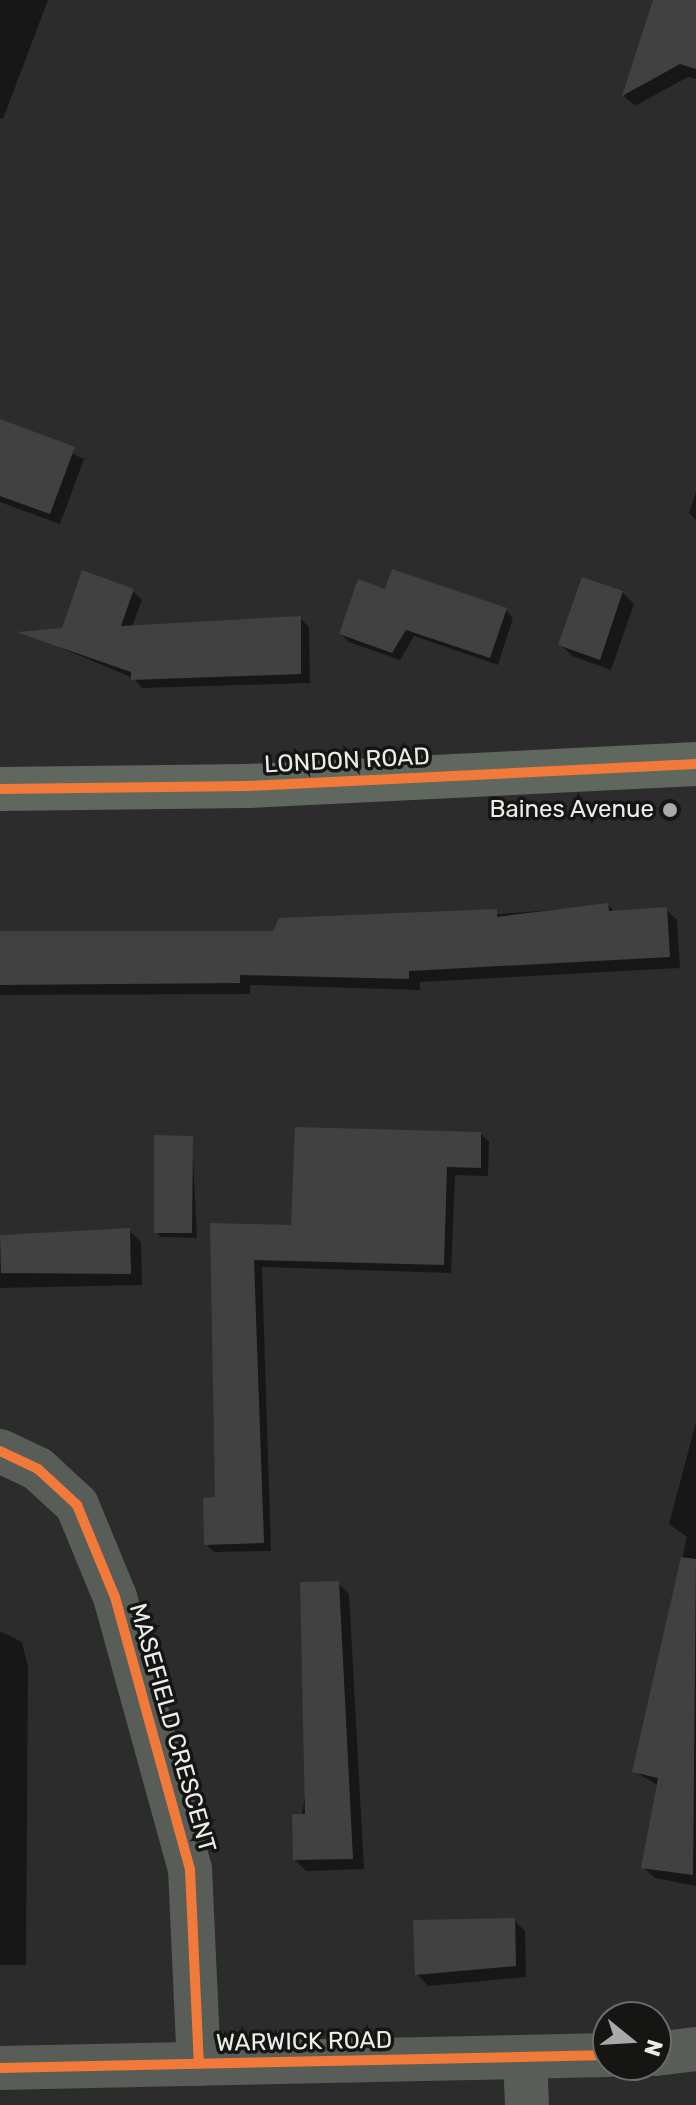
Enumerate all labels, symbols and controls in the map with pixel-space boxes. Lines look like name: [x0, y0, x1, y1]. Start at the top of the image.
street label: LONDON ROAD: [263, 742, 431, 780]
place label: Baines Avenue: [489, 796, 654, 824]
marker: Baines Avenue: [661, 801, 679, 819]
street label: MASEFIELD CRESCENT: [123, 1600, 221, 1856]
north arrow: [592, 2001, 672, 2081]
street label: WARWICK ROAD: [216, 2026, 392, 2058]
text: N: [638, 2036, 669, 2060]

